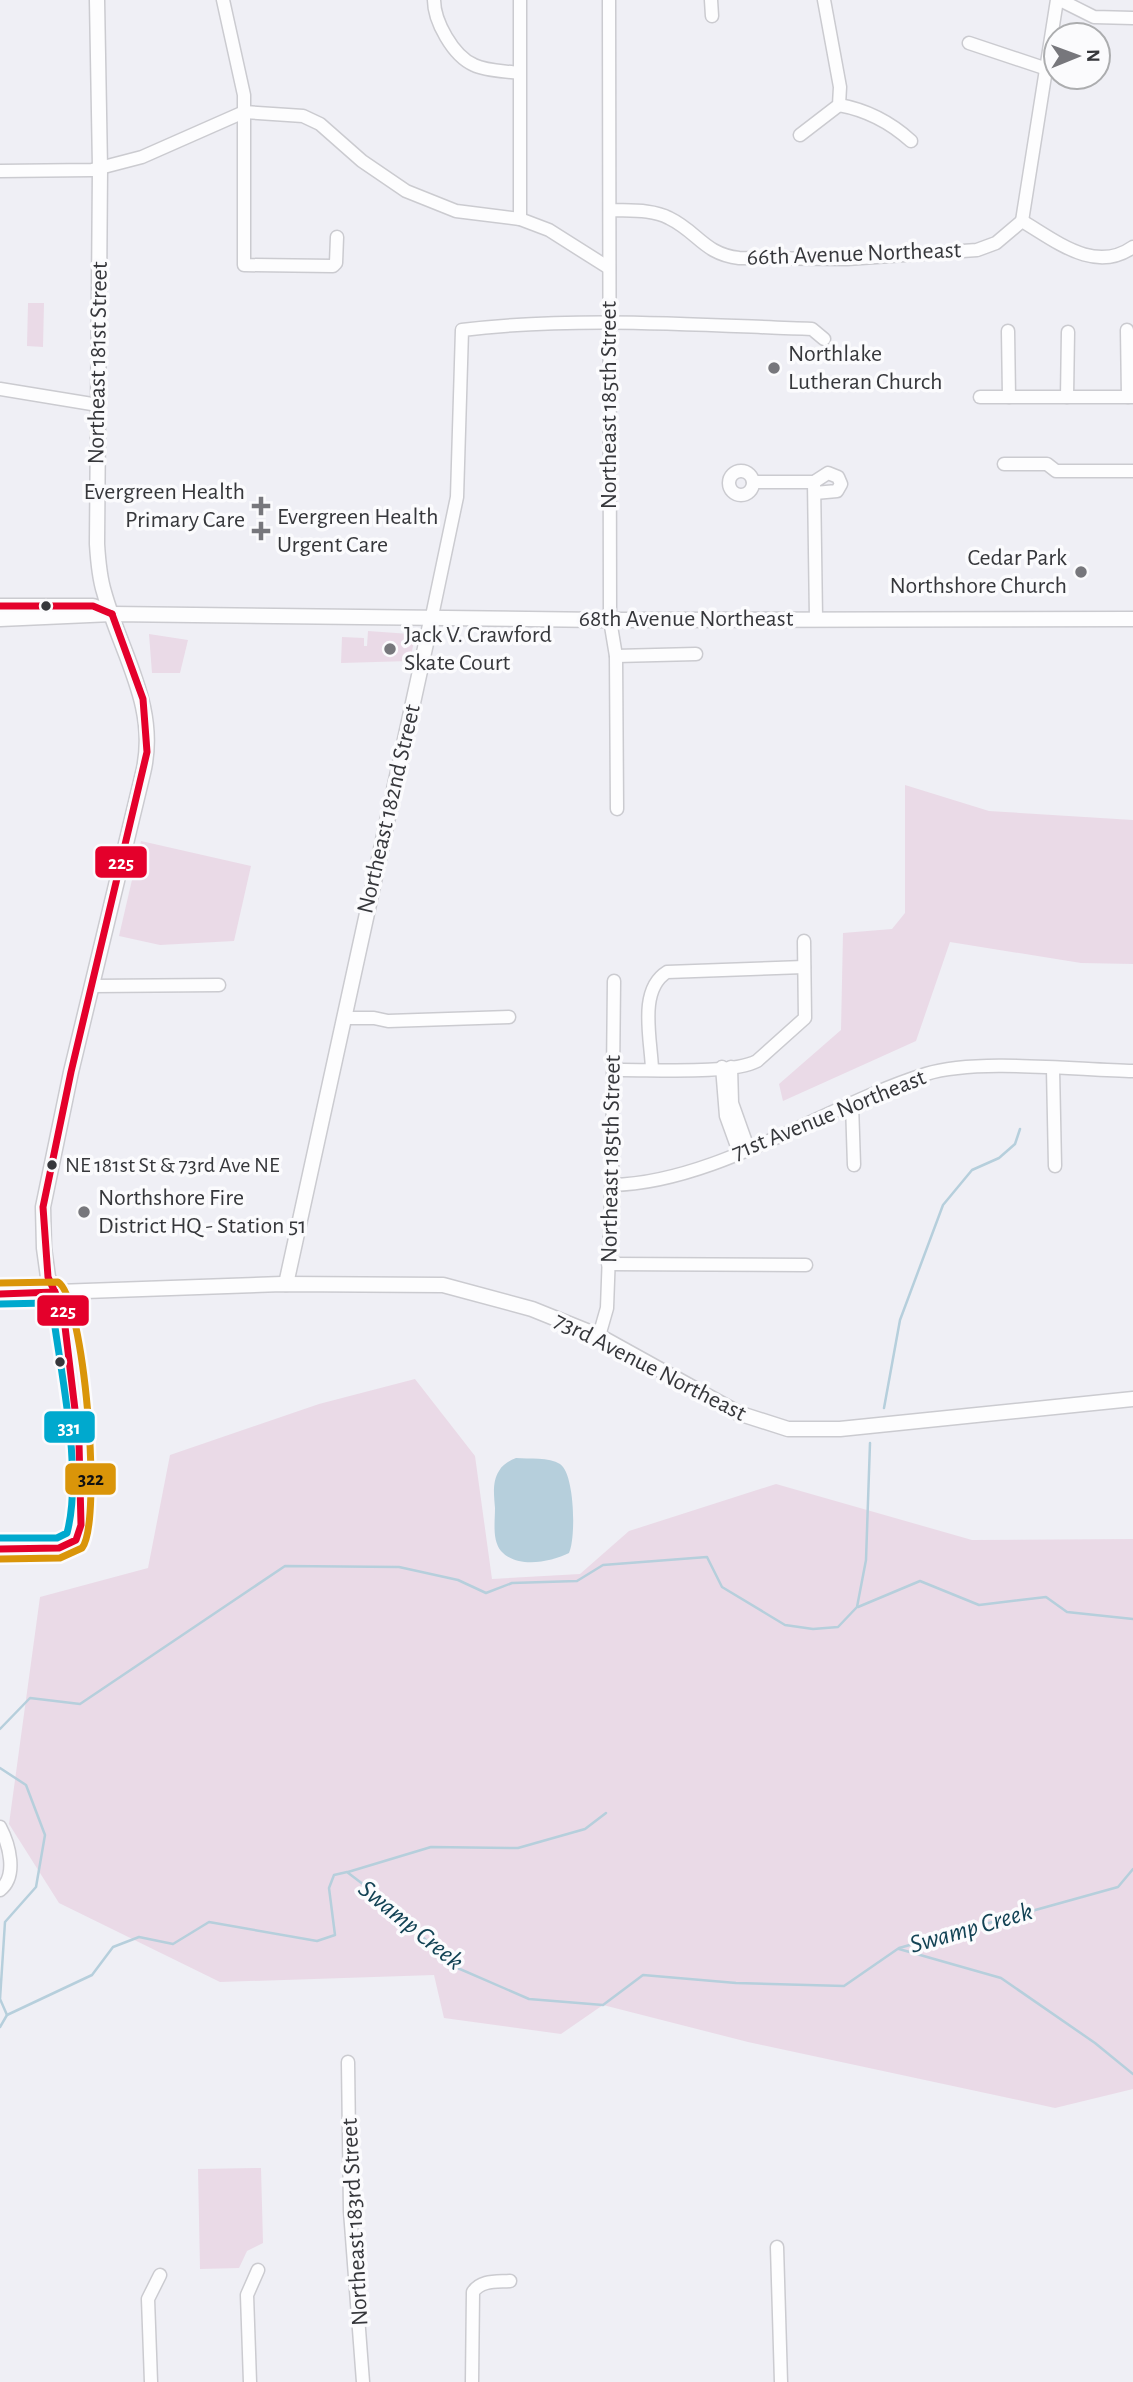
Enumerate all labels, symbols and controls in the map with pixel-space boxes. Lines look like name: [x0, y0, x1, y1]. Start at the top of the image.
north arrow: [1042, 21, 1112, 91]
text: N: [1083, 49, 1102, 63]
street label: 66th Avenue Northeast: [746, 238, 962, 270]
street label: Northeast 181st Street: [84, 261, 112, 465]
street label: Northeast 185th Street: [597, 301, 621, 509]
place label: Northlake Lutheran Church: [788, 342, 943, 394]
marker: Northlake Lutheran Church: [766, 360, 782, 376]
place label: Evergreen Health Primary Care: [84, 480, 245, 532]
marker: Evergreen Health Primary Care: [251, 496, 271, 516]
place label: Evergreen Health Urgent Care: [277, 505, 439, 557]
marker: Evergreen Health Urgent Care: [251, 521, 271, 541]
place label: Cedar Park Northshore Church: [890, 546, 1067, 598]
marker: Cedar Park Northshore Church: [1073, 564, 1089, 580]
unlabelled marker: [39, 599, 53, 613]
street label: 68th Avenue Northeast: [579, 607, 794, 631]
place label: Jack V. Crawford Skate Court: [404, 623, 552, 675]
marker: Jack V. Crawford Skate Court: [382, 641, 398, 657]
street label: Northeast 182nd Street: [353, 702, 425, 916]
line badge: 225: [94, 845, 148, 879]
text: 225: [108, 854, 134, 873]
street label: Northeast 185th Street: [597, 1054, 625, 1263]
street label: 71st Avenue Northeast: [729, 1065, 930, 1165]
place label: NE 181st St & 73rd Ave NE: [65, 1154, 280, 1176]
marker: NE 181st St & 73rd Ave NE: [45, 1158, 59, 1172]
place label: Northshore Fire District HQ - Station 51: [98, 1186, 307, 1238]
marker: Northshore Fire District HQ - Station 51: [76, 1204, 92, 1220]
line badge: 225: [36, 1294, 90, 1327]
text: 225: [50, 1302, 76, 1321]
street label: 73rd Avenue Northeast: [550, 1308, 750, 1426]
unlabelled marker: [53, 1355, 67, 1369]
line badge: 331: [43, 1410, 96, 1444]
text: 331: [57, 1419, 81, 1438]
line badge: 322: [64, 1462, 117, 1496]
text: 322: [78, 1470, 104, 1489]
water label: Swamp Creek: [354, 1875, 468, 1975]
water label: Swamp Creek: [907, 1898, 1035, 1958]
street label: Northeast 183rd Street: [338, 2117, 372, 2327]

